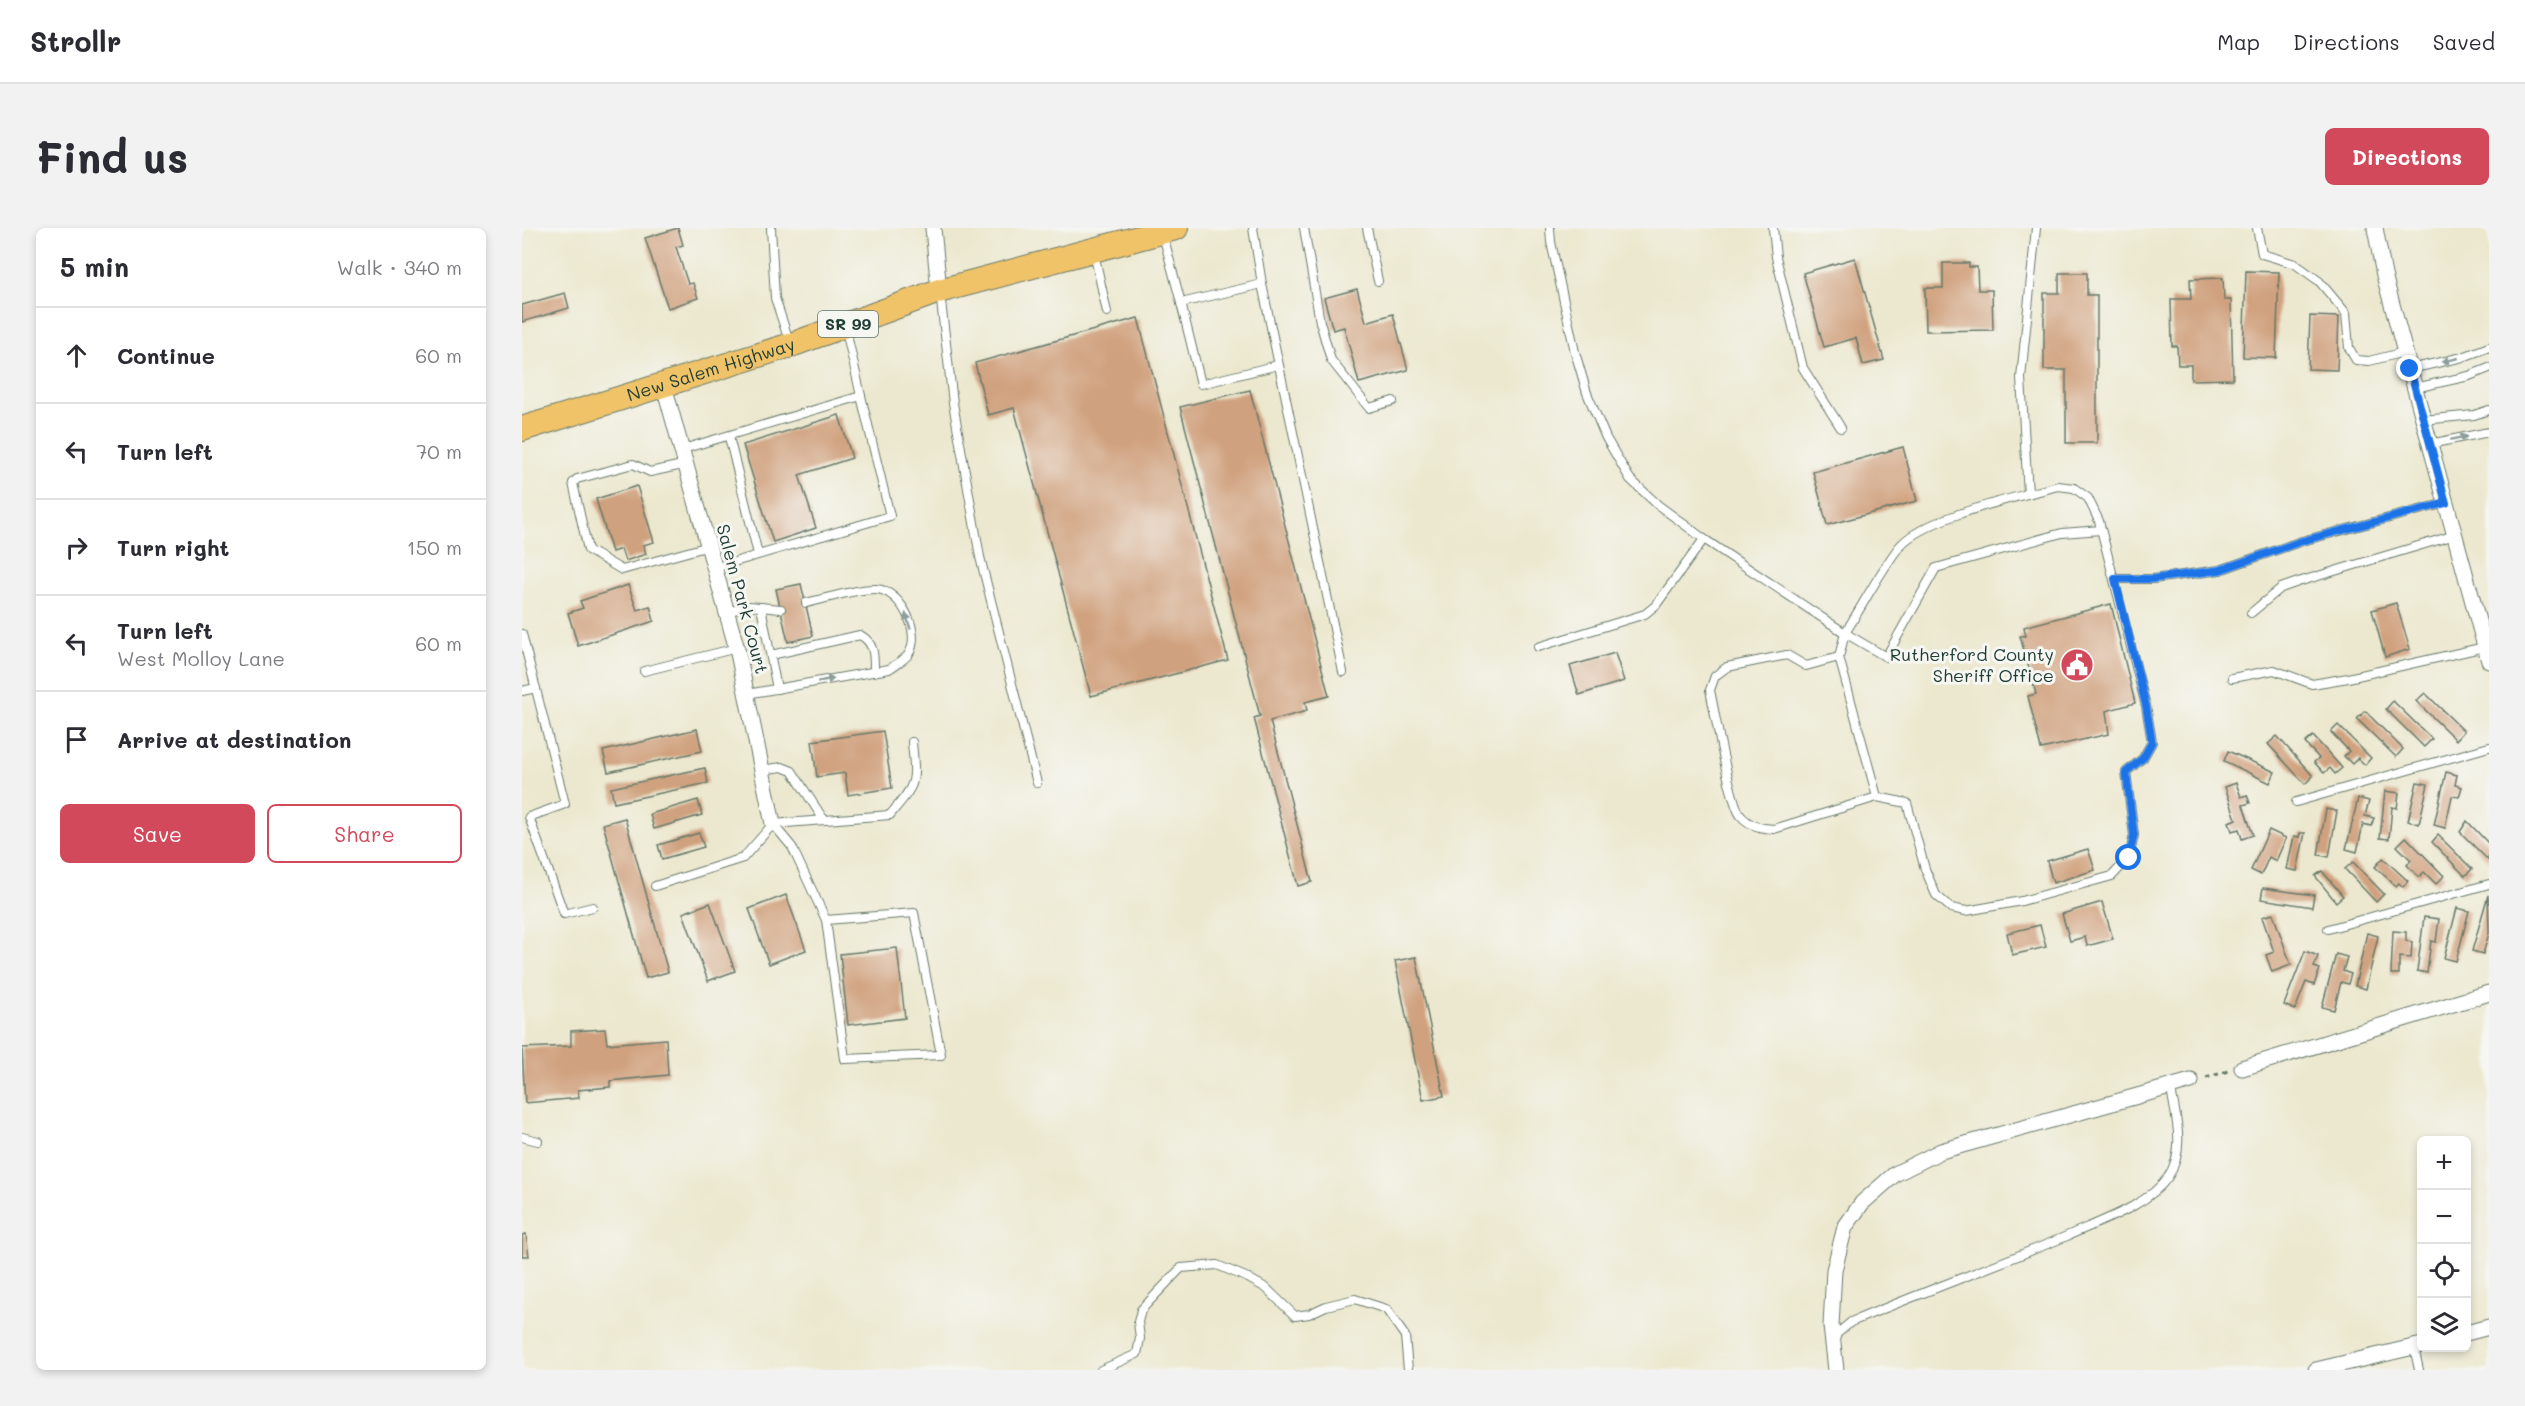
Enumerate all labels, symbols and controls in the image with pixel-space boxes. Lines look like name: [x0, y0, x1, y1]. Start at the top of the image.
text: Strollr: [30, 23, 121, 59]
text: Map: [2217, 28, 2260, 55]
text: Directions: [2293, 28, 2400, 55]
text: Saved: [2433, 28, 2495, 55]
button: Directions: [2325, 128, 2489, 185]
text: Find us: [36, 129, 188, 184]
text: 5 min: [60, 250, 129, 284]
text: Walk · 340 m: [337, 254, 462, 280]
road number: SR 99: [818, 311, 878, 337]
street label: New Salem Highway: [624, 332, 798, 407]
icon: ahead: [60, 339, 93, 372]
text: Continue: [117, 341, 215, 370]
text: 60 m: [415, 342, 462, 368]
route end: [2396, 355, 2422, 381]
one-way arrow: [2441, 356, 2459, 366]
one-way arrow: [2450, 433, 2469, 442]
icon: left: [60, 435, 93, 468]
text: Turn left: [117, 437, 213, 466]
text: 70 m: [416, 438, 462, 464]
street label: Salem Park Court: [711, 521, 774, 676]
icon: right: [60, 531, 93, 564]
text: Turn right: [117, 533, 229, 562]
text: 150 m: [407, 534, 462, 560]
one-way arrow: [903, 612, 912, 630]
text: Turn left: [117, 616, 213, 645]
icon: left: [60, 627, 93, 660]
text: 60 m: [415, 630, 462, 656]
place label: Rutherford County Sheriff Office: [1890, 642, 2054, 687]
text: West Molloy Lane: [117, 645, 285, 671]
public building icon: Rutherford County Sheriff Office: [2059, 647, 2095, 683]
one-way arrow: [816, 675, 835, 684]
icon: arrive: [60, 723, 93, 756]
text: Arrive at destination: [117, 725, 352, 754]
button: Save: [60, 804, 255, 863]
button: Share: [267, 804, 462, 863]
route start: [2115, 844, 2141, 870]
map controls: [2417, 1136, 2471, 1352]
button: +: [2417, 1136, 2471, 1190]
button: −: [2417, 1190, 2471, 1244]
button: locate: [2417, 1244, 2471, 1298]
button: layers: [2417, 1298, 2471, 1352]

